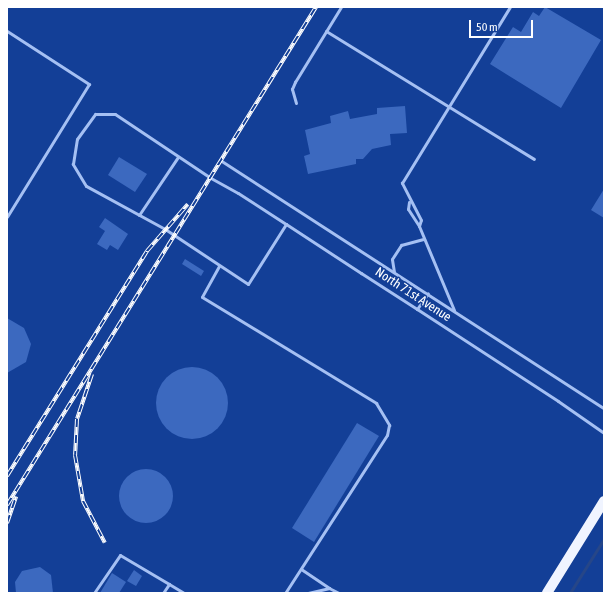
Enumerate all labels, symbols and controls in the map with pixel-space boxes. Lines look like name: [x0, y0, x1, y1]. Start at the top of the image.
scale bar: [471, 12, 535, 38]
text: 50 m: [476, 20, 498, 34]
street label: North 71st Avenue: [372, 265, 454, 325]

